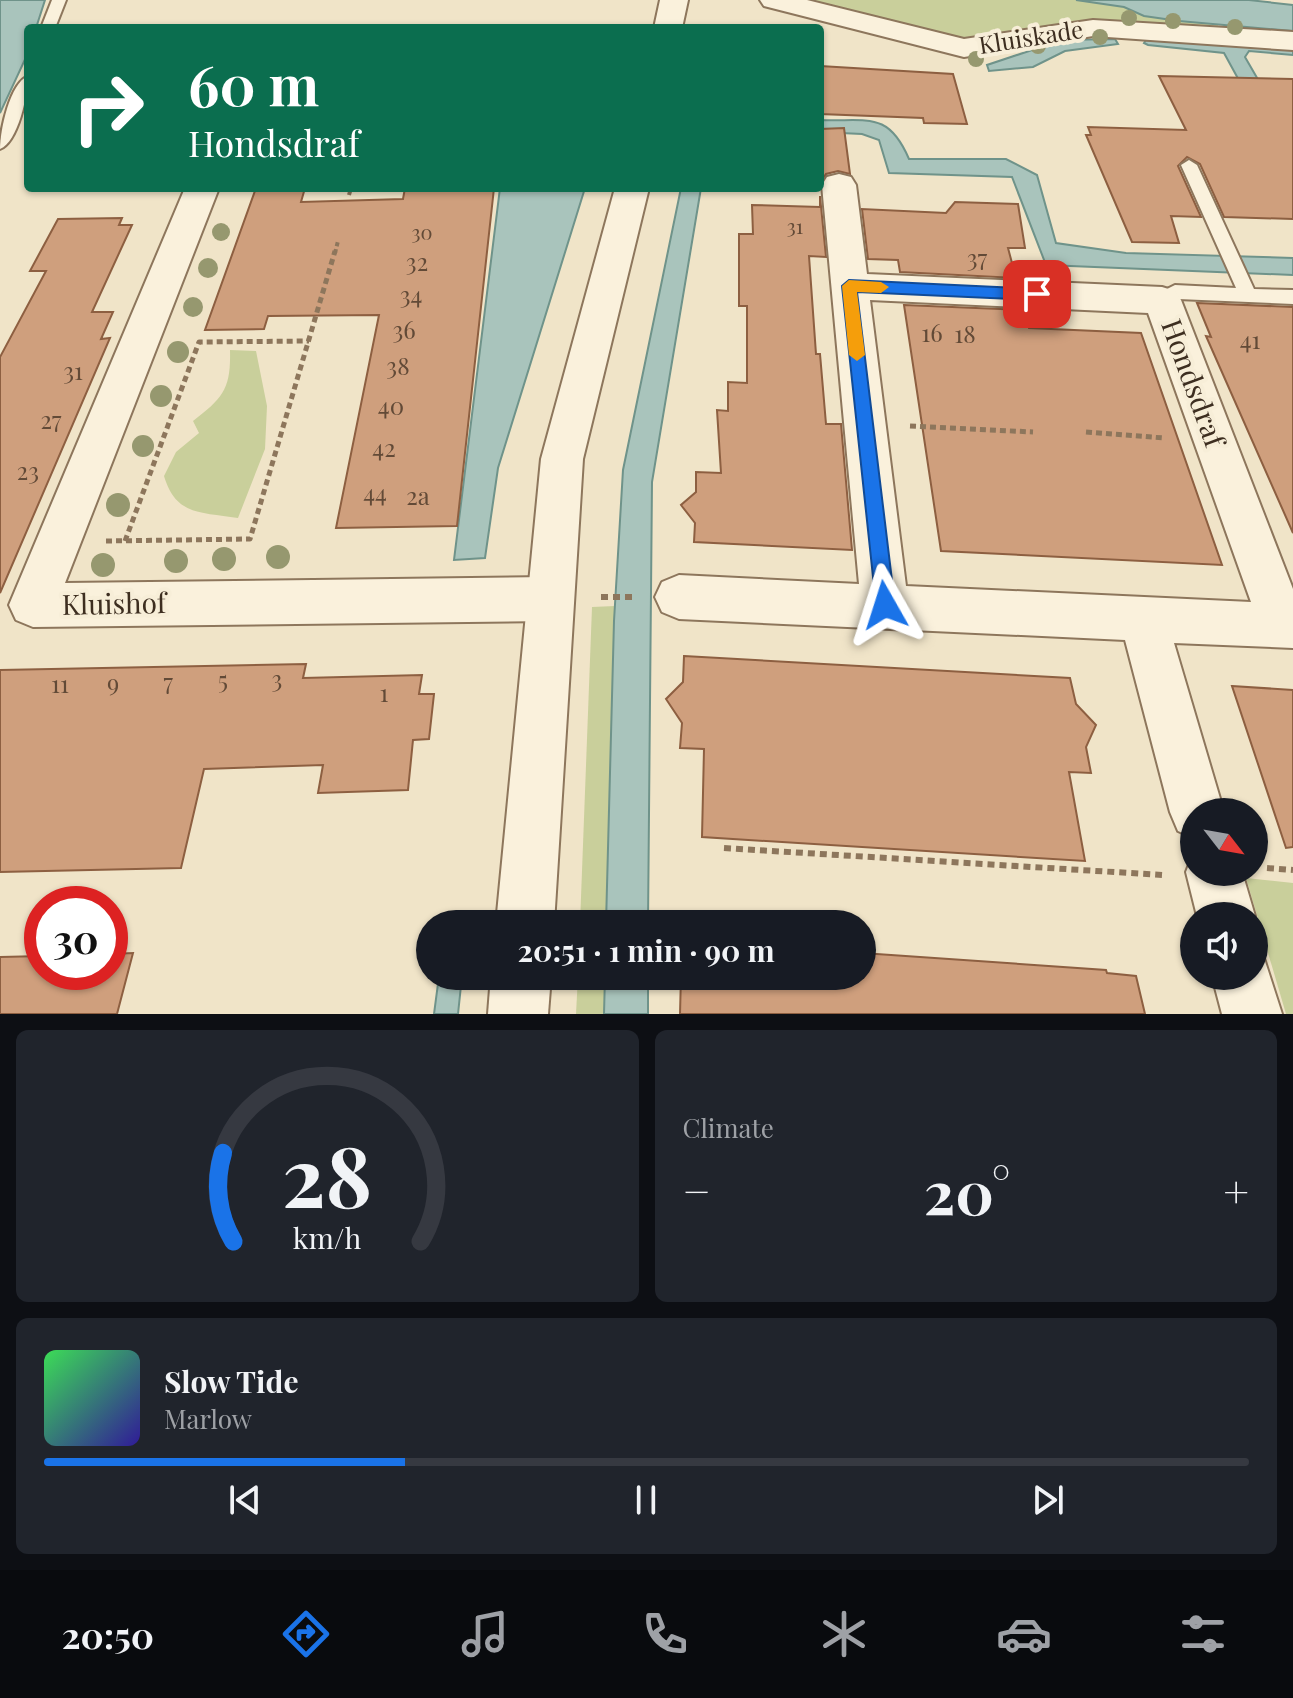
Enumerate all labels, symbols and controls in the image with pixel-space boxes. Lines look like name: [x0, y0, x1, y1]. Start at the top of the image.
street label: Kluiskade: [976, 12, 1085, 60]
text: 60 m: [188, 46, 319, 121]
icon: right: [56, 56, 160, 160]
text: Hondsdraf: [188, 118, 360, 166]
house number: 31: [787, 212, 803, 239]
house number: 30: [411, 218, 433, 245]
house number: 37: [967, 241, 988, 273]
house number: 32: [406, 245, 428, 277]
pin: [1003, 260, 1071, 328]
icon: arrive: [1015, 272, 1059, 316]
house number: 34: [400, 278, 422, 310]
house number: 36: [392, 313, 416, 345]
street label: Hondsdraf: [1154, 313, 1236, 454]
house number: 16: [921, 316, 943, 348]
house number: 18: [954, 317, 976, 349]
house number: 41: [1240, 323, 1260, 355]
house number: 38: [386, 349, 410, 381]
house number: 31: [63, 354, 83, 386]
house number: 40: [378, 389, 404, 421]
house number: 27: [40, 403, 62, 435]
house number: 42: [372, 431, 396, 463]
house number: 23: [17, 454, 39, 486]
house number: 44: [363, 476, 387, 508]
house number: 2a: [406, 479, 430, 511]
position arrow: [843, 563, 927, 647]
street label: Kluishof: [61, 583, 169, 622]
house number: 3: [272, 662, 282, 694]
house number: 5: [218, 663, 228, 695]
house number: 7: [163, 665, 173, 697]
house number: 9: [107, 666, 119, 698]
house number: 11: [51, 667, 69, 699]
house number: 1: [380, 676, 389, 708]
north arrow: [1180, 798, 1268, 886]
map controls: [1180, 798, 1268, 990]
speed limit sign: 30: [24, 886, 128, 990]
button: sound: [1180, 902, 1268, 990]
text: 20:51 · 1 min · 90 m: [517, 930, 775, 970]
text: Climate: [683, 1110, 774, 1145]
text: 28: [282, 1118, 372, 1229]
text: 20°: [924, 1150, 1010, 1230]
text: −: [683, 1160, 711, 1219]
text: +: [1223, 1160, 1249, 1219]
text: km/h: [293, 1218, 362, 1256]
text: Slow Tide: [164, 1361, 299, 1401]
text: Marlow: [164, 1401, 252, 1436]
icon: previous: [223, 1478, 267, 1522]
icon: pause: [624, 1478, 668, 1522]
icon: next: [1026, 1478, 1070, 1522]
icon: directions: [278, 1606, 334, 1662]
icon: music: [457, 1606, 513, 1662]
icon: phone: [637, 1606, 693, 1662]
icon: climate: [816, 1606, 872, 1662]
icon: car: [996, 1606, 1052, 1662]
icon: filters: [1175, 1606, 1231, 1662]
text: 20:50: [62, 1610, 154, 1658]

